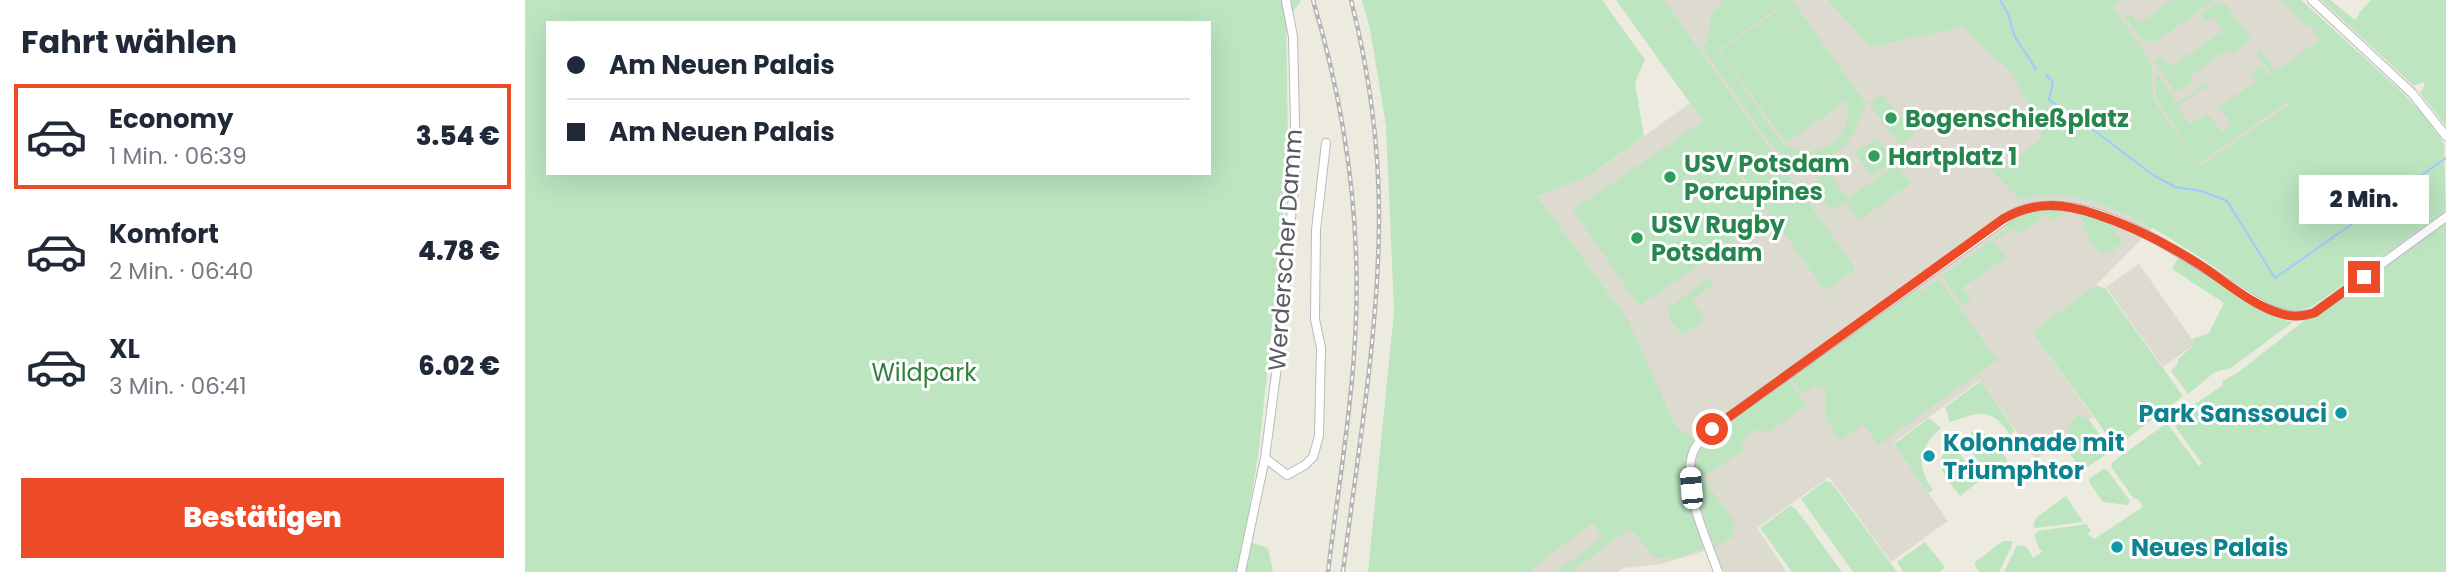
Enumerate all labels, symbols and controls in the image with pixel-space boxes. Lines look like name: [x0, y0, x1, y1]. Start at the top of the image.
text: Fahrt wählen: [21, 19, 237, 64]
text: Am Neuen Palais: [609, 47, 835, 83]
text: Economy: [109, 101, 233, 137]
place label: Bogenschießplatz: [1905, 102, 2129, 135]
icon: car: [25, 105, 88, 168]
marker: Bogenschießplatz: [1883, 110, 1899, 126]
text: Am Neuen Palais: [609, 114, 835, 150]
text: 3.54 €: [416, 118, 500, 154]
street label: Werderscher Damm: [1260, 128, 1310, 372]
text: 1 Min. · 06:39: [109, 140, 247, 172]
place label: Hartplatz 1: [1888, 140, 2017, 173]
place label: USV Potsdam Porcupines: [1684, 147, 1850, 208]
marker: Hartplatz 1: [1866, 148, 1882, 164]
marker: USV Potsdam Porcupines: [1662, 169, 1678, 185]
callout: 2 Min.: [2299, 176, 2429, 224]
text: 2 Min.: [2330, 183, 2398, 215]
place label: USV Rugby Potsdam: [1651, 208, 1786, 269]
text: Komfort: [109, 216, 219, 252]
icon: car: [25, 220, 88, 283]
marker: USV Rugby Potsdam: [1629, 230, 1645, 246]
text: 4.78 €: [418, 233, 500, 269]
text: 2 Min. · 06:40: [109, 255, 253, 287]
route end: [2348, 261, 2380, 293]
text: XL: [109, 331, 140, 367]
icon: car: [25, 335, 88, 398]
text: 6.02 €: [418, 348, 500, 384]
park label: Wildpark: [871, 356, 977, 389]
text: 3 Min. · 06:41: [109, 370, 247, 402]
place label: Park Sanssouci: [2138, 397, 2327, 430]
marker: Park Sanssouci: [2333, 405, 2349, 421]
route start: [1696, 413, 1728, 445]
place label: Kolonnade mit Triumphtor: [1943, 426, 2124, 487]
marker: Kolonnade mit Triumphtor: [1921, 448, 1937, 464]
car: [1679, 466, 1704, 510]
button: Bestätigen: [21, 478, 504, 558]
place label: Neues Palais: [2131, 531, 2288, 564]
marker: Neues Palais: [2109, 539, 2125, 555]

